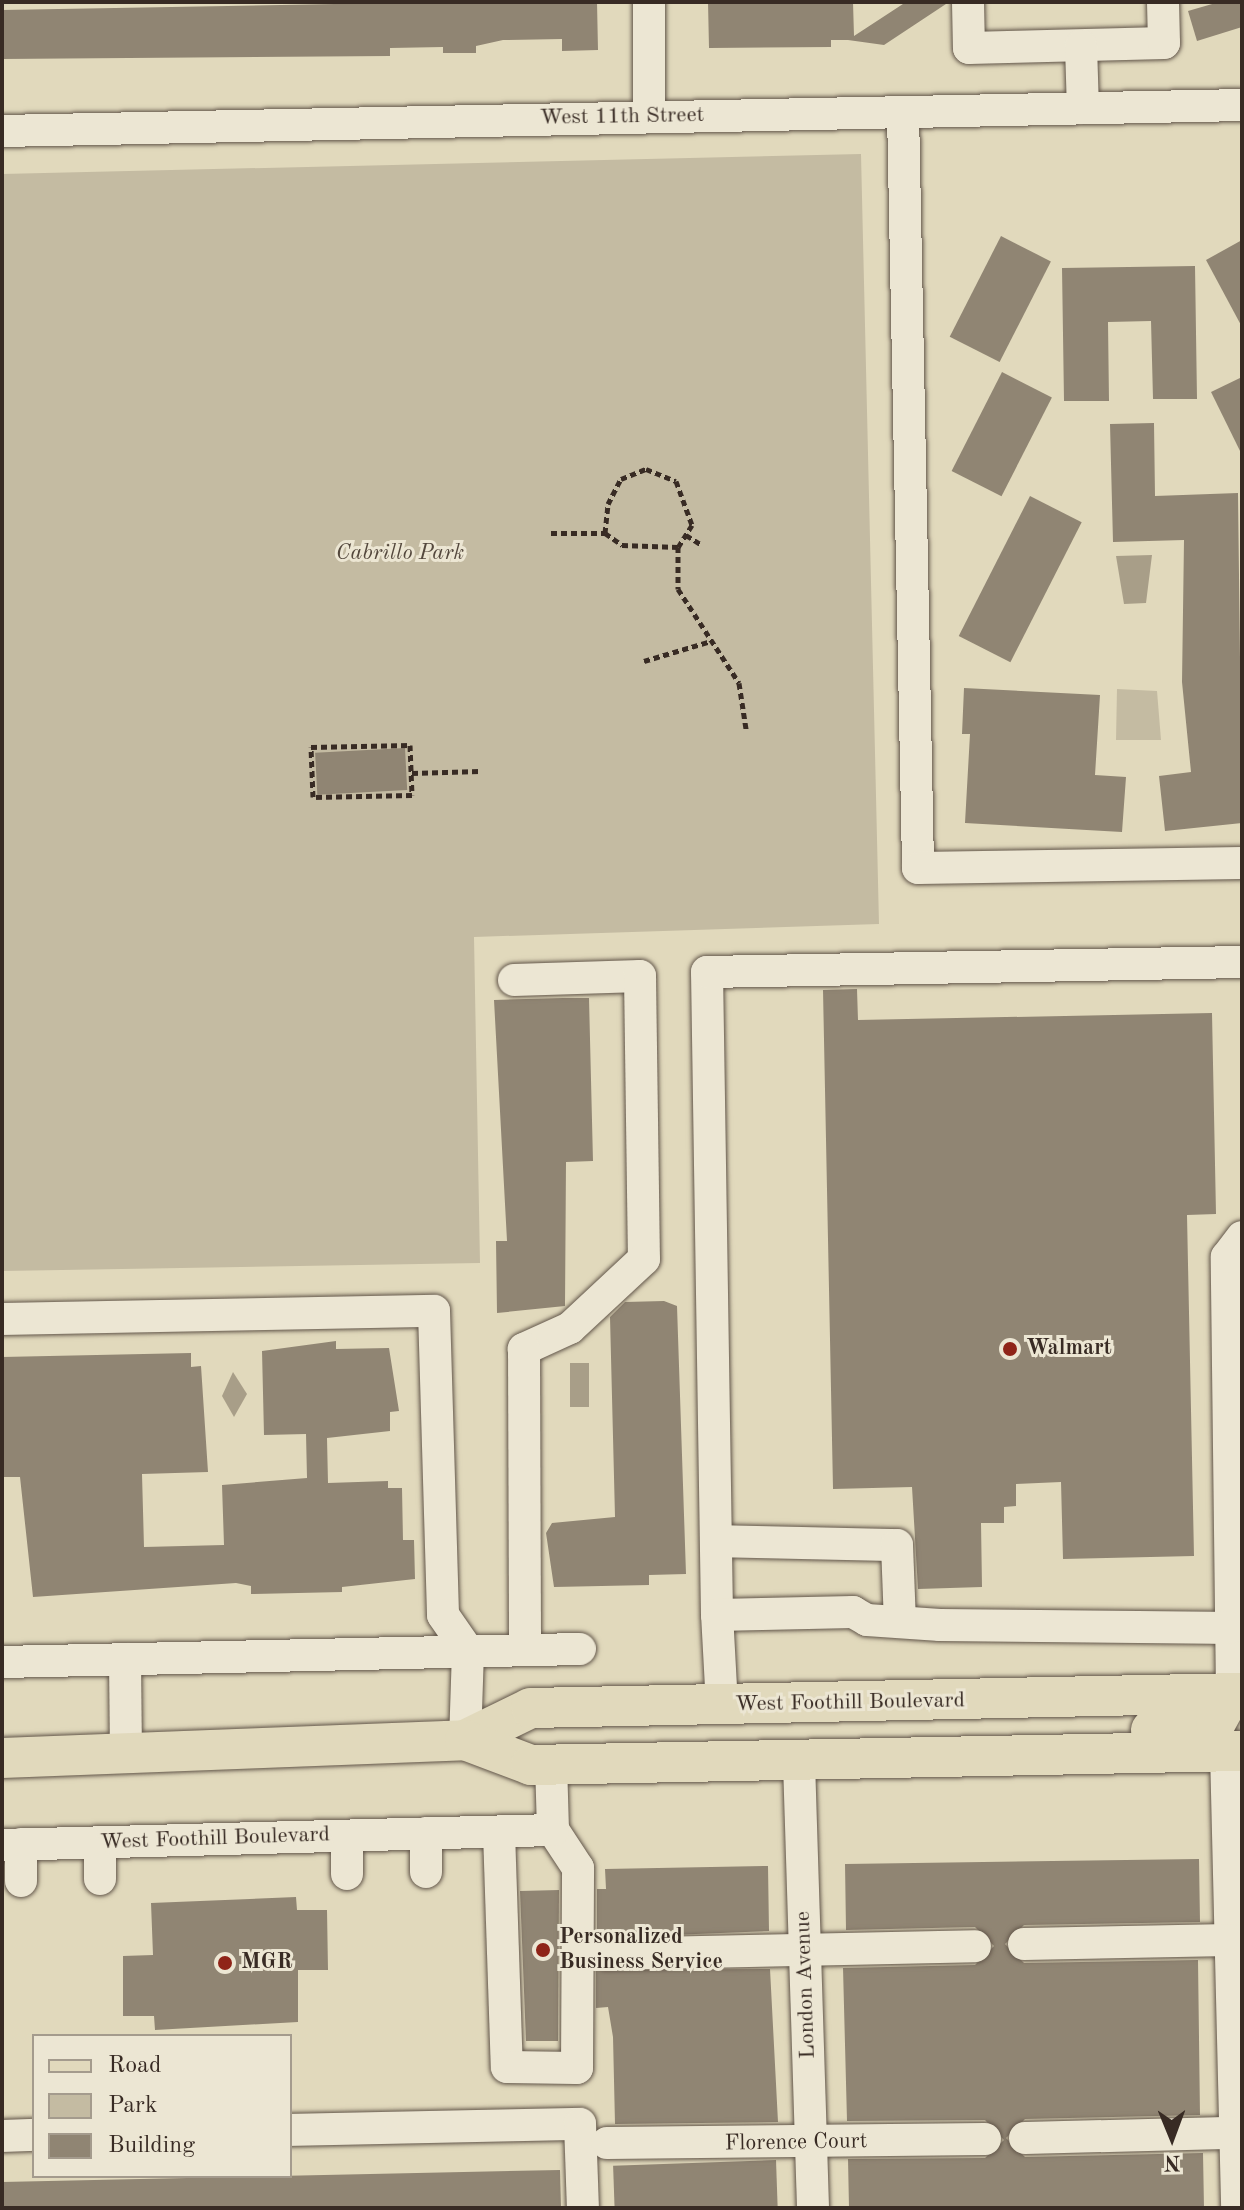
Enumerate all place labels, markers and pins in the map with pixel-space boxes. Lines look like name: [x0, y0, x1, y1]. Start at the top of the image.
place label: Walmart: [1026, 1336, 1112, 1362]
marker: Walmart: [1001, 1340, 1019, 1358]
place label: Personalized Business Service: [559, 1924, 723, 1976]
marker: Personalized Business Service: [534, 1941, 552, 1959]
place label: MGR: [241, 1950, 292, 1976]
marker: MGR: [216, 1954, 234, 1972]

